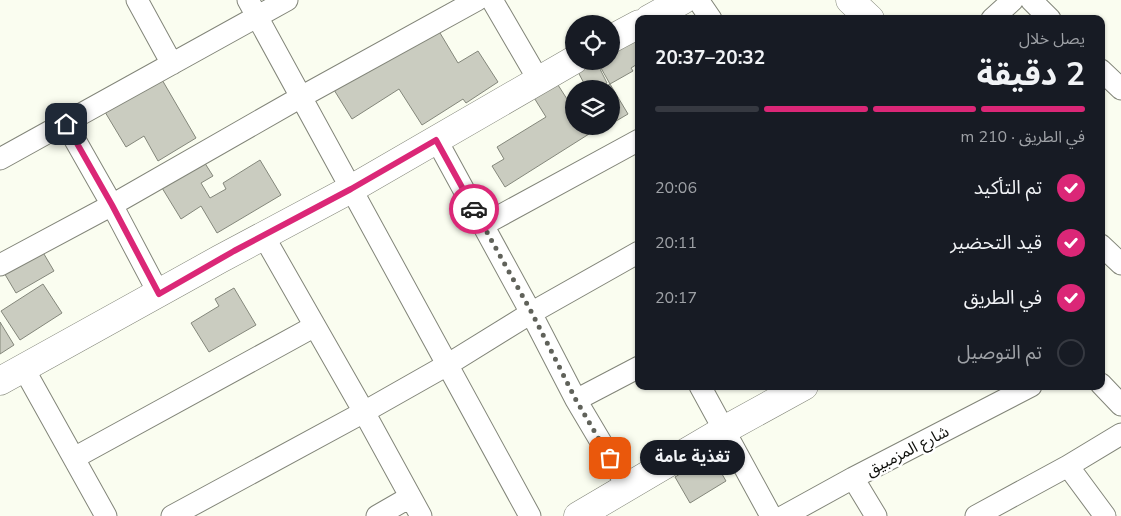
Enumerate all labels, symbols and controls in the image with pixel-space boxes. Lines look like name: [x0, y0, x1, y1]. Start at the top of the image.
map controls: [565, 15, 620, 135]
button: locate: [565, 15, 620, 70]
text: يصل خلال: [1019, 28, 1085, 50]
text: 20:32–20:37: [655, 45, 765, 71]
text: 2 دقيقة: [977, 53, 1085, 96]
button: layers: [565, 80, 620, 135]
pin: [45, 103, 87, 145]
icon: home: [52, 110, 80, 138]
text: في الطريق · 210 m: [961, 126, 1085, 148]
icon: check: [1057, 174, 1085, 202]
text: تم التأكيد: [974, 175, 1042, 201]
text: 20:06: [655, 177, 697, 199]
courier: [449, 184, 499, 234]
icon: car: [460, 195, 488, 223]
icon: check: [1057, 229, 1085, 257]
text: قيد التحضير: [950, 230, 1042, 256]
text: 20:11: [655, 232, 697, 254]
icon: check: [1057, 284, 1085, 312]
text: في الطريق: [964, 285, 1042, 311]
text: 20:17: [655, 287, 697, 309]
text: تم التوصيل: [957, 340, 1042, 366]
street label: شارع المزمبيق: [862, 420, 953, 482]
pin: [589, 437, 631, 479]
callout: تغذية عامة: [640, 440, 745, 476]
icon: bag: [596, 444, 624, 472]
text: تغذية عامة: [655, 446, 730, 468]

